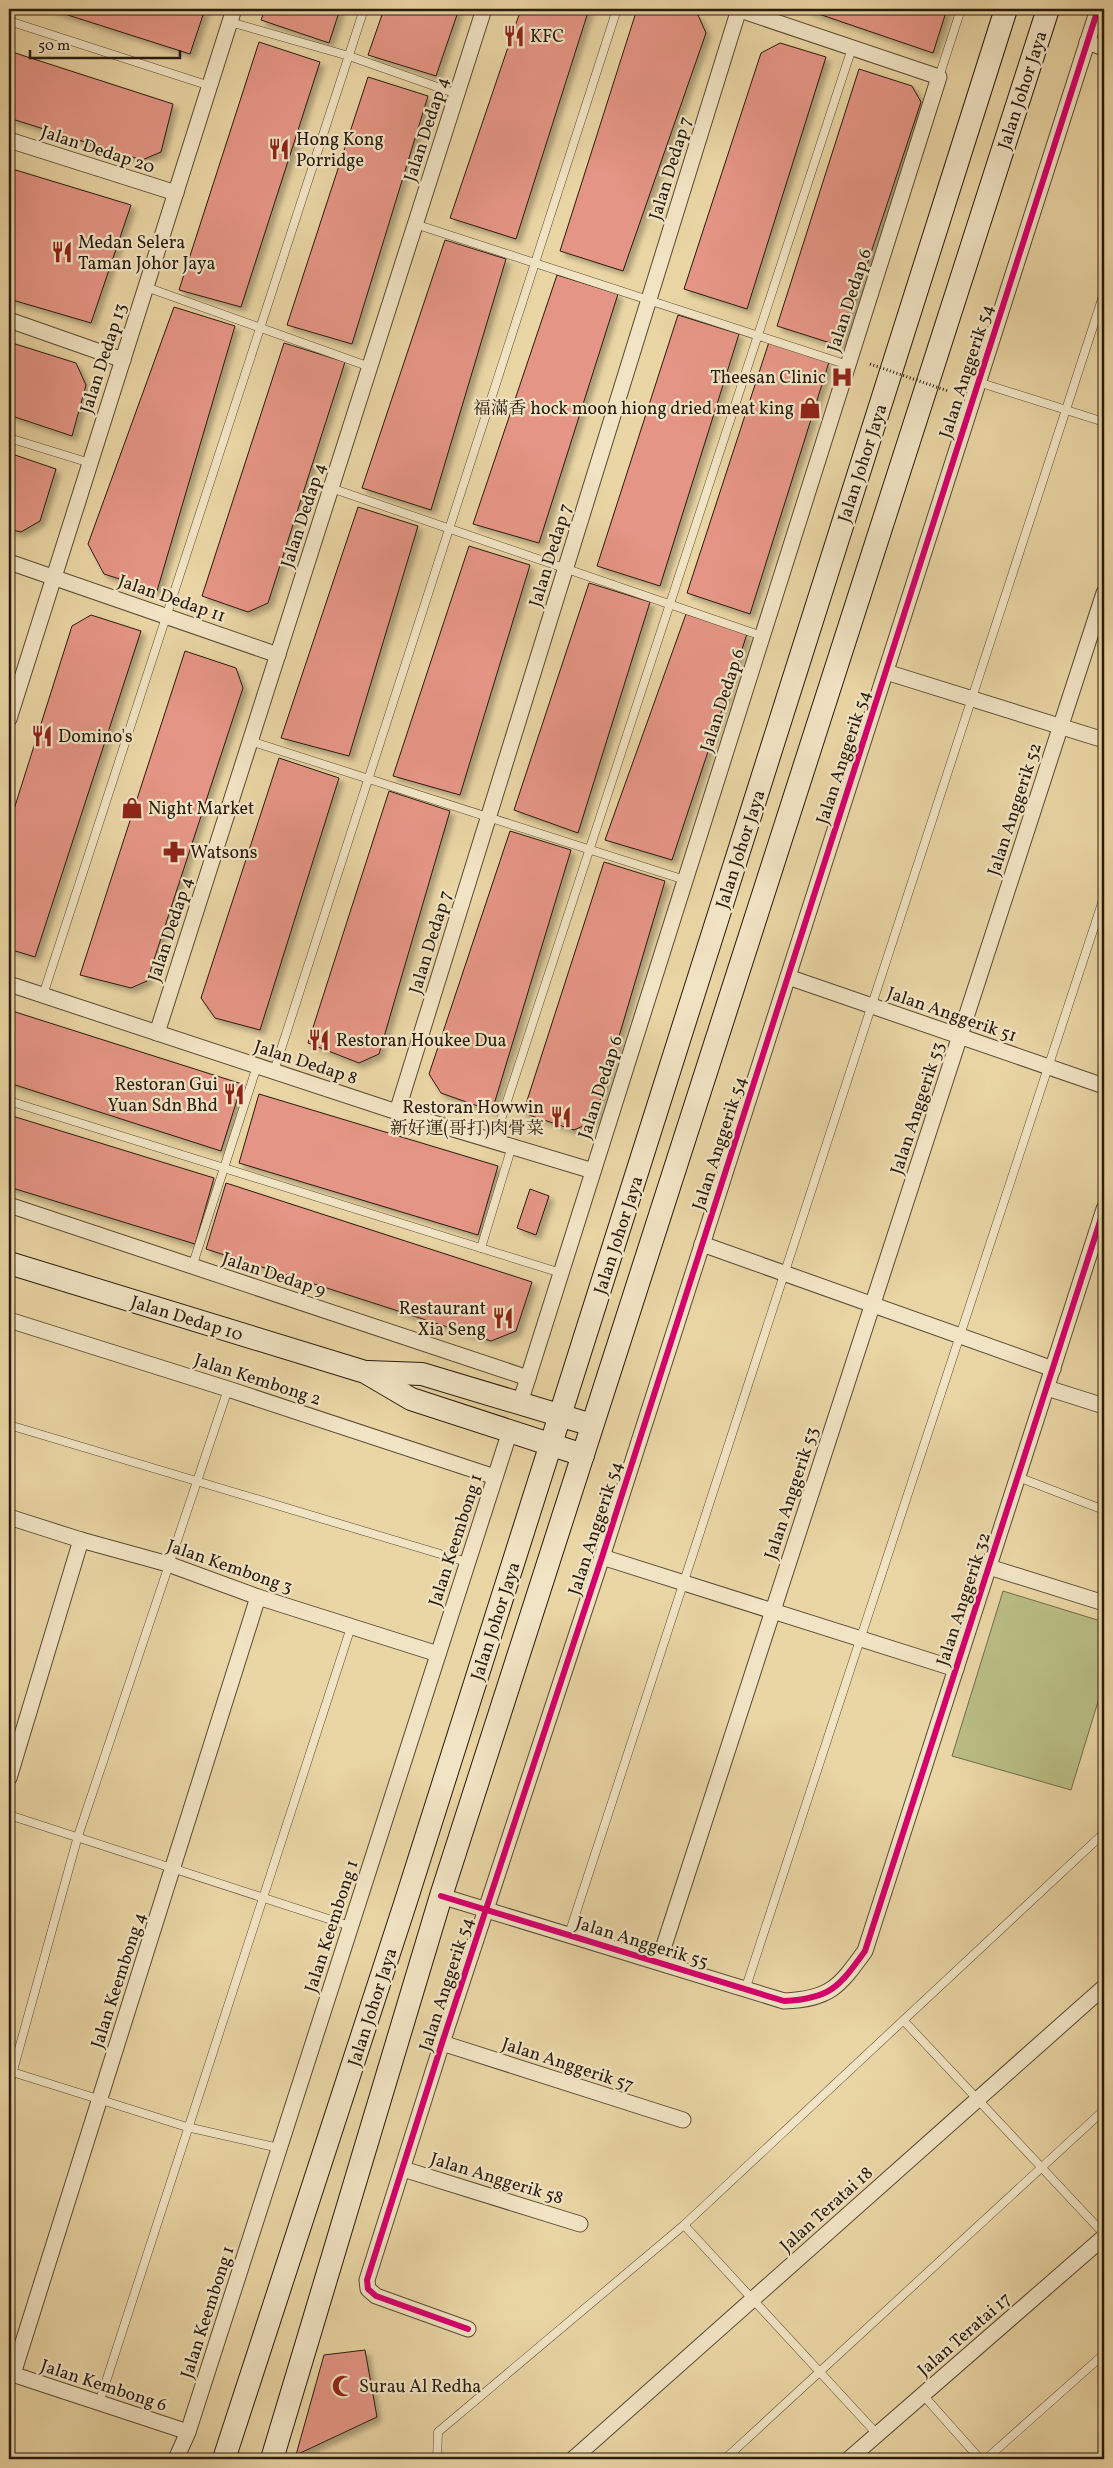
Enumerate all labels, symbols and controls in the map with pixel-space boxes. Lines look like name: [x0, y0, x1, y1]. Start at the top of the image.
restaurant icon: KFC: [501, 23, 527, 49]
place label: KFC: [530, 25, 564, 50]
scale bar: [30, 28, 180, 60]
street label: Jalan Johor Jaya: [992, 28, 1054, 153]
text: 50 m: [38, 36, 70, 57]
street label: Jalan Dedap 4: [399, 74, 456, 185]
street label: Jalan Dedap 7: [644, 114, 699, 223]
street label: Jalan Dedap 20: [37, 120, 158, 181]
place label: Hong Kong Porridge: [296, 128, 384, 174]
restaurant icon: Hong Kong Porridge: [266, 136, 292, 162]
place label: Medan Selera Taman Johor Jaya: [78, 231, 216, 277]
restaurant icon: Medan Selera Taman Johor Jaya: [49, 239, 75, 265]
street label: Jalan Dedap 6: [822, 246, 879, 355]
street label: Jalan Dedap 13: [75, 300, 134, 417]
street label: Jalan Anggerik 54: [934, 301, 1001, 442]
hospital icon: Theesan Clinic: [829, 364, 855, 390]
place label: Theesan Clinic: [710, 366, 826, 391]
shop icon: 福滿香 hock moon hiong dried meat king: [797, 395, 823, 421]
place label: 福滿香 hock moon hiong dried meat king: [473, 397, 794, 422]
street label: Jalan Johor Jaya: [832, 401, 894, 526]
street label: Jalan Dedap 4: [276, 460, 333, 571]
street label: Jalan Dedap 7: [524, 501, 579, 610]
street label: Jalan Dedap 11: [114, 569, 229, 630]
street label: Jalan Dedap 6: [695, 646, 752, 755]
street label: Jalan Anggerik 54: [811, 687, 878, 828]
restaurant icon: Domino's: [29, 723, 55, 749]
place label: Domino's: [58, 725, 133, 750]
street label: Jalan Anggerik 52: [982, 740, 1049, 879]
street label: Jalan Johor Jaya: [710, 787, 772, 912]
shop icon: Night Market: [119, 795, 145, 821]
place label: Night Market: [148, 797, 254, 822]
pharmacy icon: Watsons: [161, 839, 187, 865]
place label: Watsons: [190, 841, 258, 866]
street label: Jalan Dedap 4: [143, 874, 200, 985]
street label: Jalan Dedap 7: [404, 888, 459, 997]
street label: Jalan Anggerik 51: [883, 981, 1020, 1049]
restaurant icon: Restoran Houkee Dua: [306, 1027, 332, 1053]
place label: Restoran Houkee Dua: [336, 1029, 507, 1054]
street label: Jalan Dedap 6: [573, 1033, 630, 1142]
street label: Jalan Dedap 8: [251, 1035, 360, 1092]
street label: Jalan Anggerik 53: [885, 1039, 952, 1178]
place label: Restoran Gui Yuan Sdn Bhd: [108, 1073, 218, 1119]
street label: Jalan Anggerik 54: [687, 1073, 754, 1214]
restaurant icon: Restoran Gui Yuan Sdn Bhd: [221, 1081, 247, 1107]
place label: Restoran Howwin 新好運(哥打)肉骨菜: [390, 1096, 544, 1142]
restaurant icon: Restoran Howwin 新好運(哥打)肉骨菜: [548, 1104, 574, 1130]
street label: Jalan Johor Jaya: [588, 1173, 650, 1298]
street label: Jalan Dedap 9: [218, 1247, 329, 1304]
street label: Jalan Dedap 10: [127, 1291, 246, 1348]
place label: Restaurant Xia Seng: [399, 1297, 486, 1343]
restaurant icon: Restaurant Xia Seng: [490, 1305, 516, 1331]
street label: Jalan Kembong 2: [191, 1348, 324, 1413]
street label: Jalan Anggerik 53: [759, 1424, 826, 1563]
street label: Jalan Anggerik 54: [563, 1458, 630, 1599]
street label: Jalan Keembong 1: [423, 1471, 490, 1610]
street label: Jalan Anggerik 32: [931, 1529, 998, 1670]
street label: Jalan Kembong 3: [163, 1534, 296, 1601]
street label: Jalan Johor Jaya: [465, 1559, 527, 1684]
street label: Jalan Keembong 1: [299, 1857, 366, 1996]
street label: Jalan Keembong 4: [86, 1909, 153, 2052]
street label: Jalan Anggerik 55: [572, 1911, 711, 1976]
street label: Jalan Anggerik 54: [414, 1914, 481, 2055]
street label: Jalan Johor Jaya: [342, 1945, 404, 2070]
street label: Jalan Anggerik 57: [498, 2032, 637, 2099]
street label: Jalan Anggerik 58: [427, 2147, 566, 2212]
street label: Jalan Teratai 18: [775, 2162, 879, 2259]
street label: Jalan Keembong 1: [175, 2243, 242, 2382]
street label: Jalan Teratai 17: [913, 2287, 1017, 2383]
street label: Jalan Kembong 6: [37, 2354, 170, 2419]
mosque icon: Surau Al Redha: [330, 2373, 356, 2399]
place label: Surau Al Redha: [359, 2375, 481, 2400]

